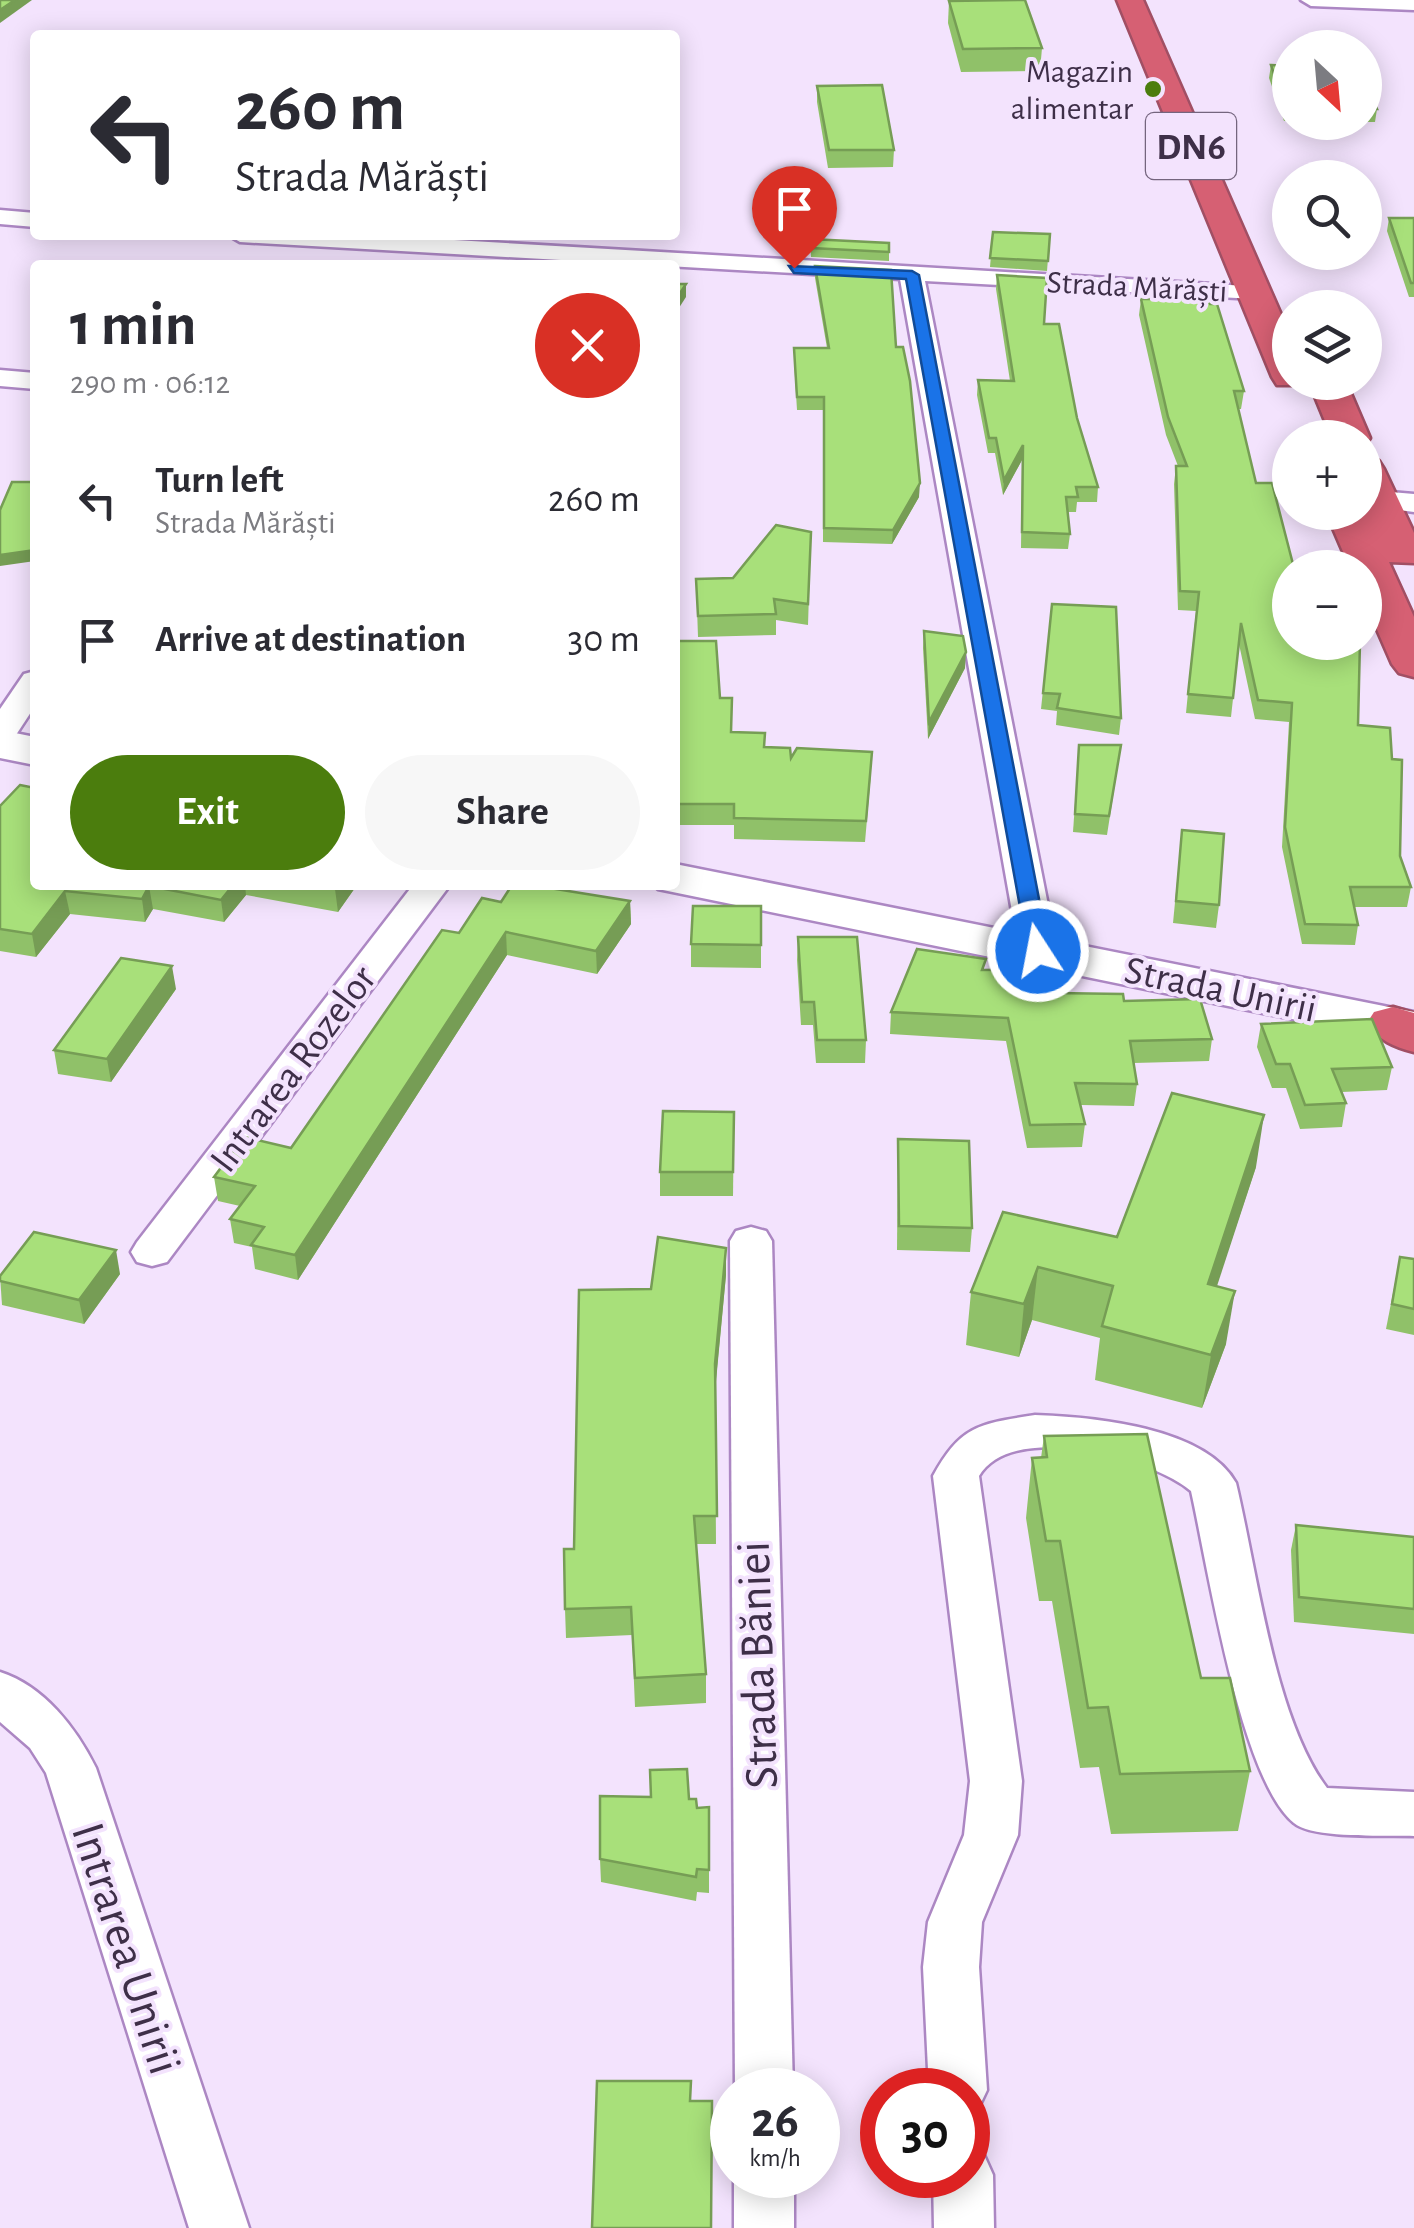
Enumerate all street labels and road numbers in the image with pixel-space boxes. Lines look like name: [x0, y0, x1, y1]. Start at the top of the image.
road number: DN6: [1146, 113, 1236, 179]
street label: Strada Mărăști: [1046, 266, 1228, 310]
street label: Strada Unirii: [1121, 950, 1320, 1030]
street label: Intrarea Rozelor: [203, 958, 384, 1180]
street label: Strada Băniei: [731, 1540, 787, 1790]
street label: Intrarea Unirii: [62, 1817, 188, 2080]

